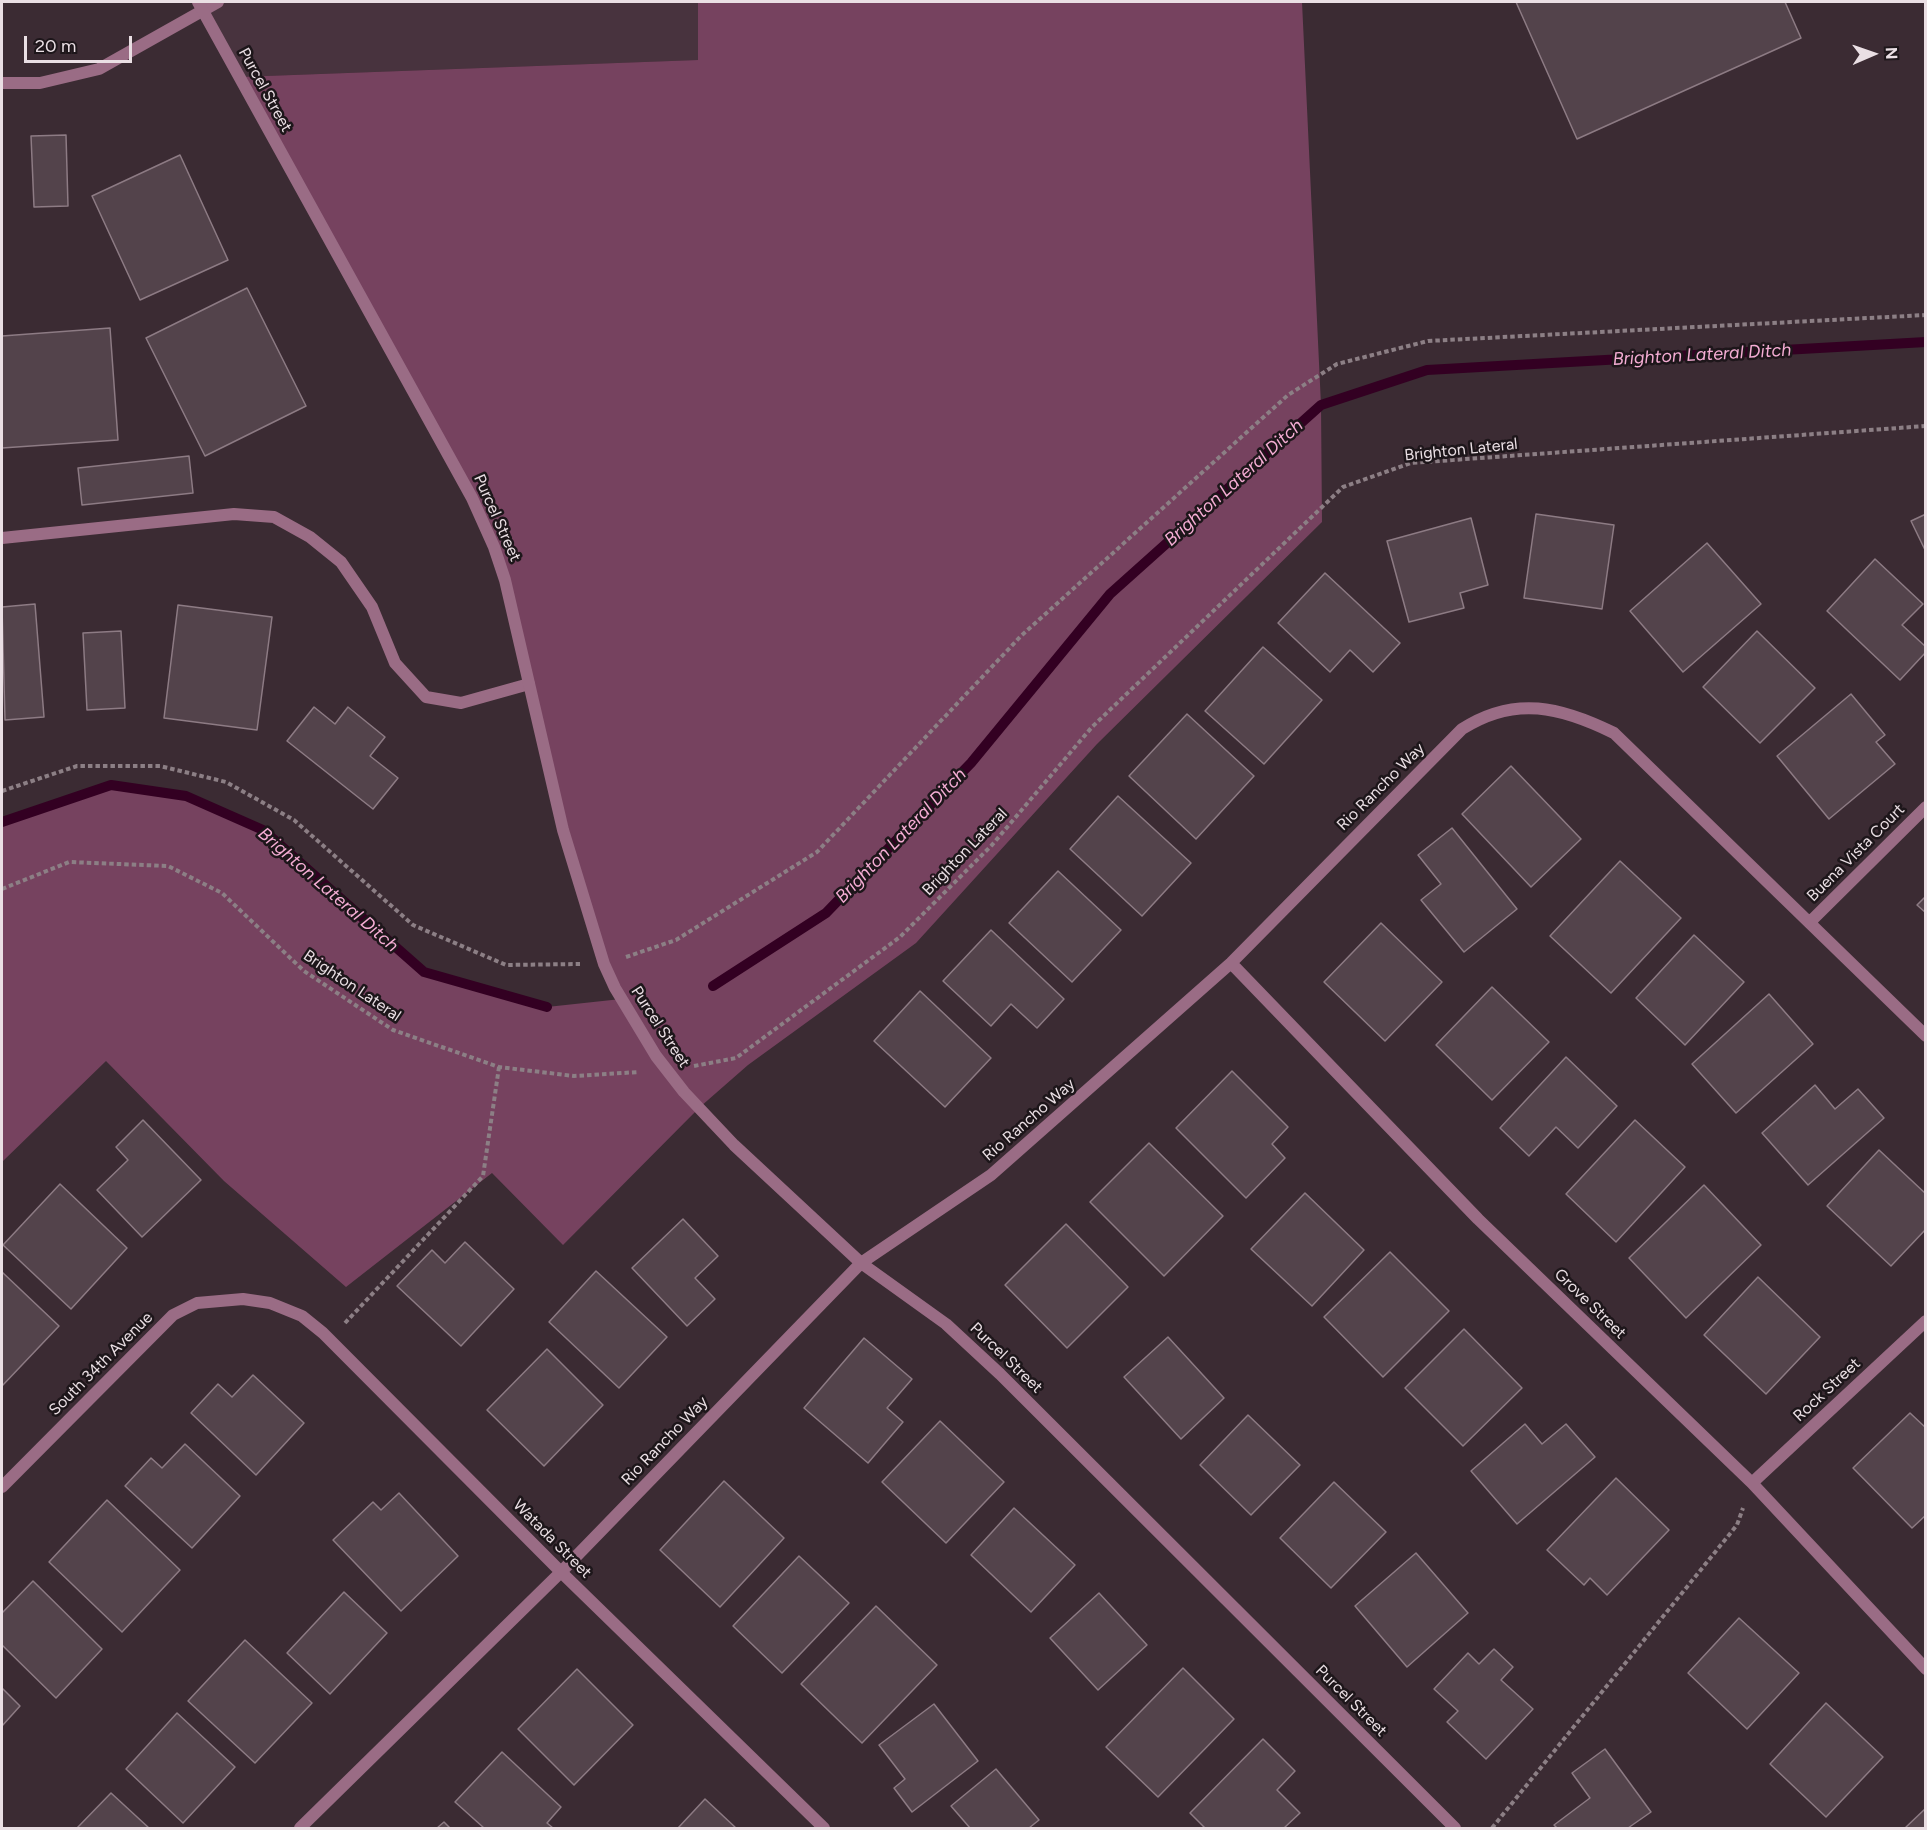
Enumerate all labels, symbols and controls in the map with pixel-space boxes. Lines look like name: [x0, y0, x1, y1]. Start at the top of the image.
scale bar: [27, 24, 135, 62]
north arrow: [1843, 24, 1903, 84]
text: 20 m: [35, 35, 76, 57]
street label: Purcel Street: [234, 45, 296, 135]
text: N: [1882, 47, 1901, 60]
water label: Brighton Lateral Ditch: [1612, 340, 1792, 370]
water label: Brighton Lateral Ditch: [1160, 415, 1308, 551]
street label: Brighton Lateral: [1403, 435, 1519, 465]
street label: Purcel Street: [469, 472, 525, 564]
street label: Rio Rancho Way: [1333, 739, 1429, 835]
water label: Brighton Lateral Ditch: [831, 764, 971, 908]
street label: Buena Vista Court: [1803, 800, 1909, 906]
street label: Brighton Lateral: [919, 804, 1011, 900]
water label: Brighton Lateral Ditch: [253, 823, 403, 957]
street label: Brighton Lateral: [300, 946, 404, 1026]
street label: Purcel Street: [627, 983, 693, 1071]
street label: Rio Rancho Way: [979, 1075, 1079, 1165]
street label: Grove Street: [1550, 1265, 1630, 1343]
street label: South 34th Avenue: [45, 1308, 157, 1420]
street label: Purcel Street: [966, 1319, 1046, 1397]
street label: Rock Street: [1790, 1354, 1864, 1426]
street label: Rio Rancho Way: [618, 1393, 712, 1489]
street label: Watada Street: [509, 1496, 595, 1582]
street label: Purcel Street: [1311, 1661, 1391, 1741]

